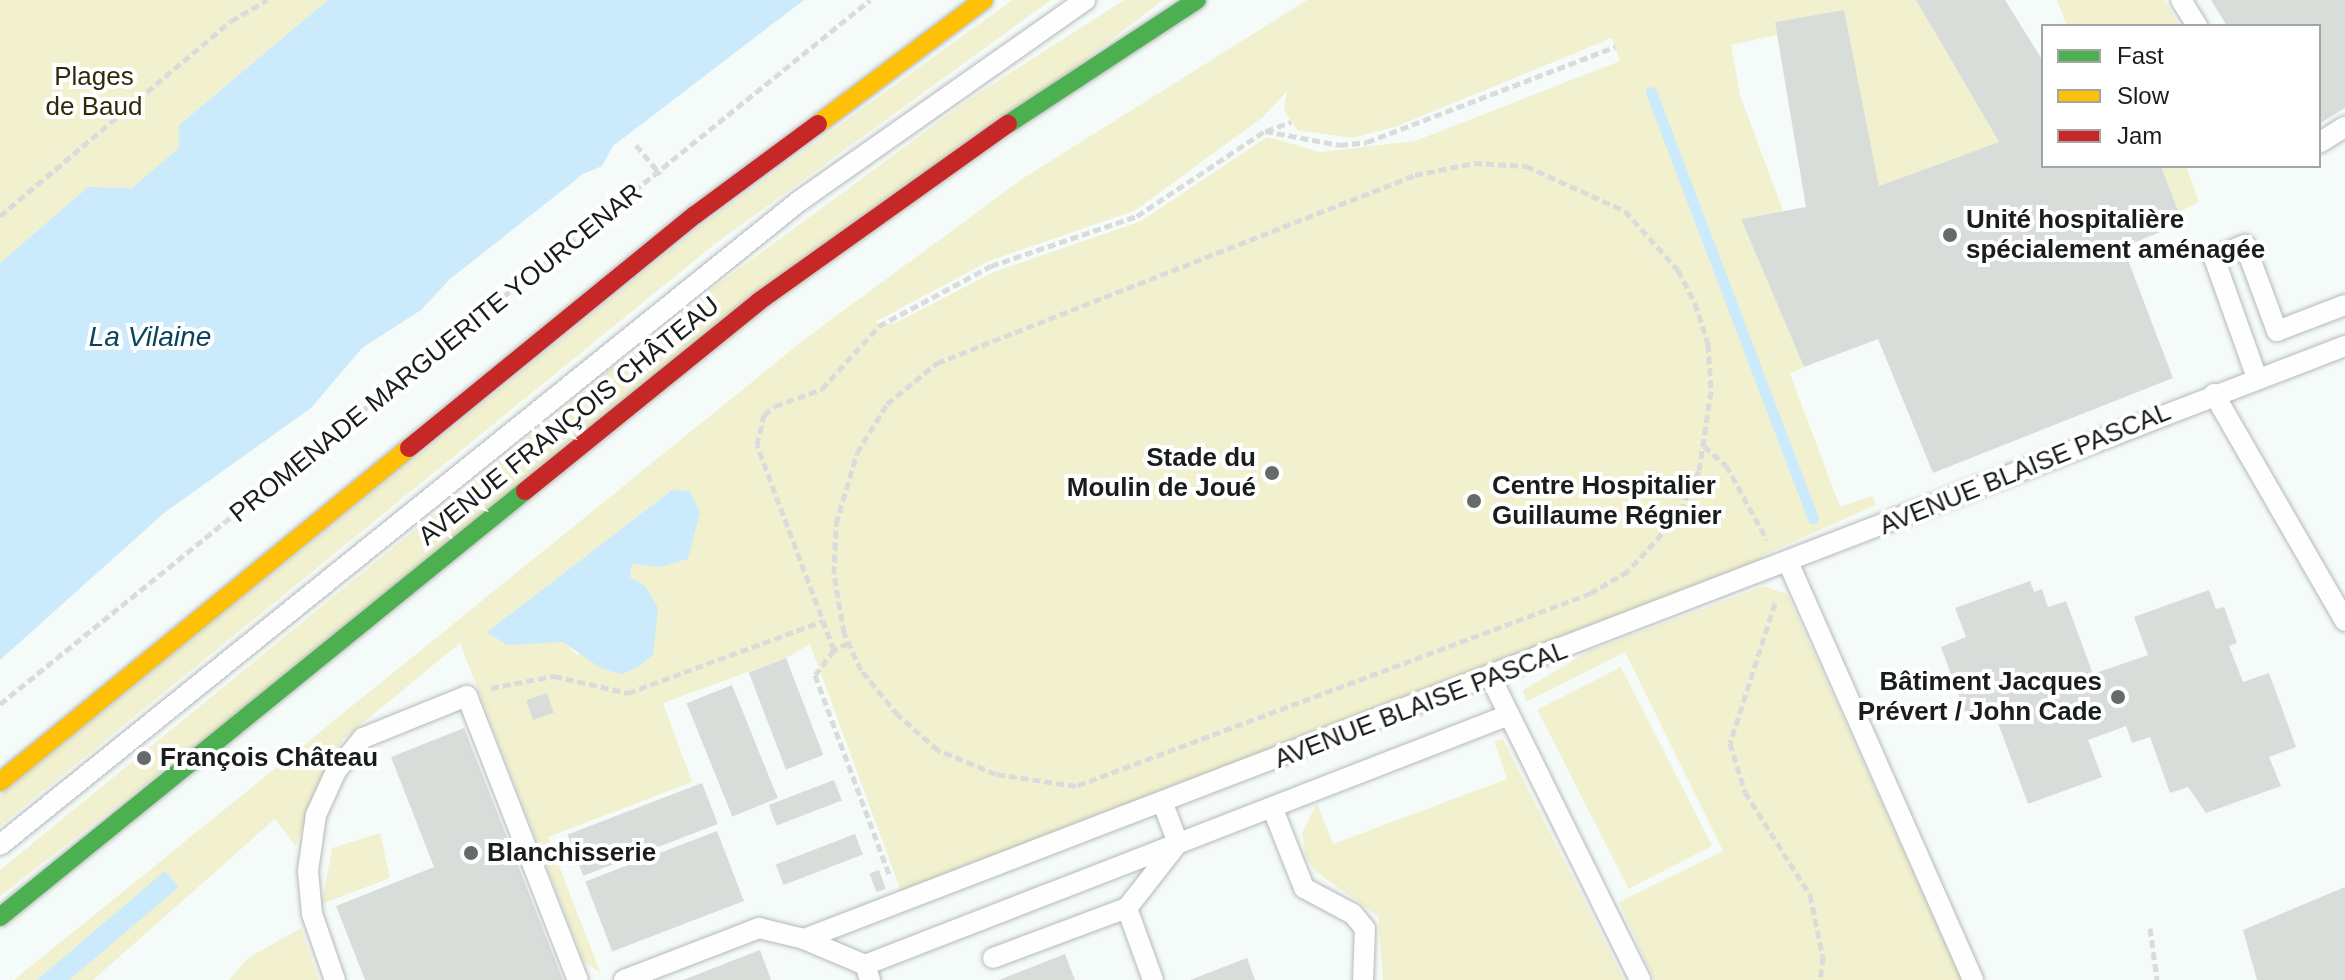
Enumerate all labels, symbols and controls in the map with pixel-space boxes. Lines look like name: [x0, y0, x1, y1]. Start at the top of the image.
legend: [2041, 24, 2321, 168]
text: Fast: [2117, 42, 2164, 69]
park label: Plages de Baud: [46, 61, 142, 122]
text: Slow: [2117, 82, 2169, 109]
text: Jam: [2117, 122, 2162, 149]
street label: PROMENADE MARGUERITE YOURCENAR: [224, 177, 648, 529]
place label: Unité hospitalière spécialement aménagée: [1966, 204, 2265, 266]
marker: Unité hospitalière spécialement aménagée: [1941, 226, 1959, 244]
street label: AVENUE FRANÇOIS CHÂTEAU: [412, 290, 726, 552]
water label: La Vilaine: [89, 320, 211, 354]
street label: AVENUE BLAISE PASCAL: [1875, 396, 2175, 542]
place label: Stade du Moulin de Joué: [1067, 442, 1256, 504]
marker: Stade du Moulin de Joué: [1263, 464, 1281, 482]
place label: Centre Hospitalier Guillaume Régnier: [1492, 470, 1722, 532]
marker: Centre Hospitalier Guillaume Régnier: [1463, 490, 1485, 512]
street label: AVENUE BLAISE PASCAL: [1270, 635, 1572, 775]
place label: Bâtiment Jacques Prévert / John Cade: [1858, 666, 2102, 728]
marker: Bâtiment Jacques Prévert / John Cade: [2109, 688, 2127, 706]
place label: François Château: [160, 742, 378, 774]
marker: François Château: [135, 749, 153, 767]
place label: Blanchisserie: [487, 837, 656, 869]
marker: Blanchisserie: [462, 844, 480, 862]

